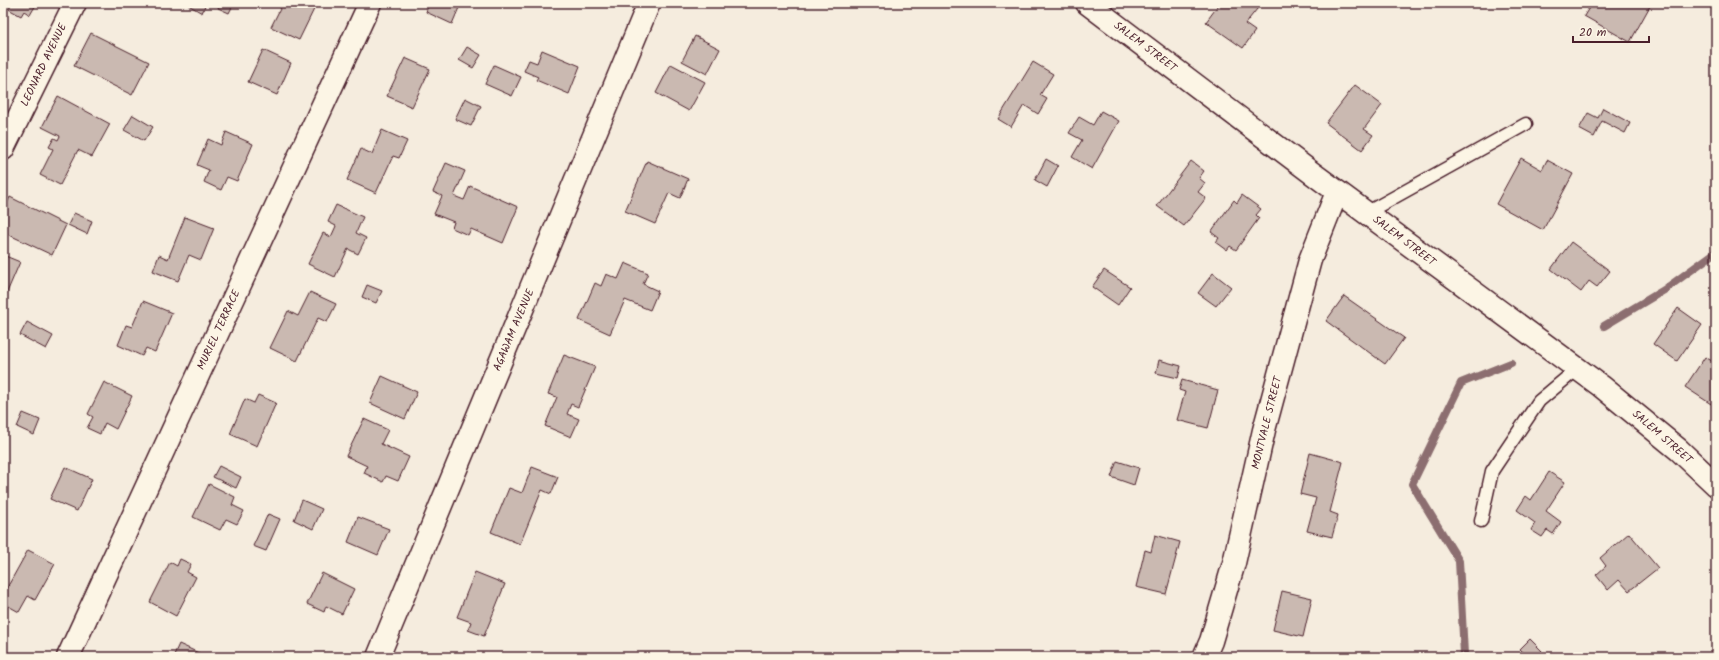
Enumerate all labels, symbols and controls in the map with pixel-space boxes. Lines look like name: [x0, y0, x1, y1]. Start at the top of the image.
street label: SALEM STREET: [1110, 17, 1181, 77]
scale bar: [1573, 18, 1649, 44]
street label: LEONARD AVENUE: [16, 20, 72, 110]
text: 20 m: [1579, 23, 1607, 42]
street label: SALEM STREET: [1369, 211, 1440, 271]
street label: MURIEL TERRACE: [192, 286, 246, 373]
street label: AGAWAM AVENUE: [489, 286, 540, 374]
street label: MONTVALE STREET: [1247, 374, 1287, 471]
street label: SALEM STREET: [1628, 406, 1697, 469]

